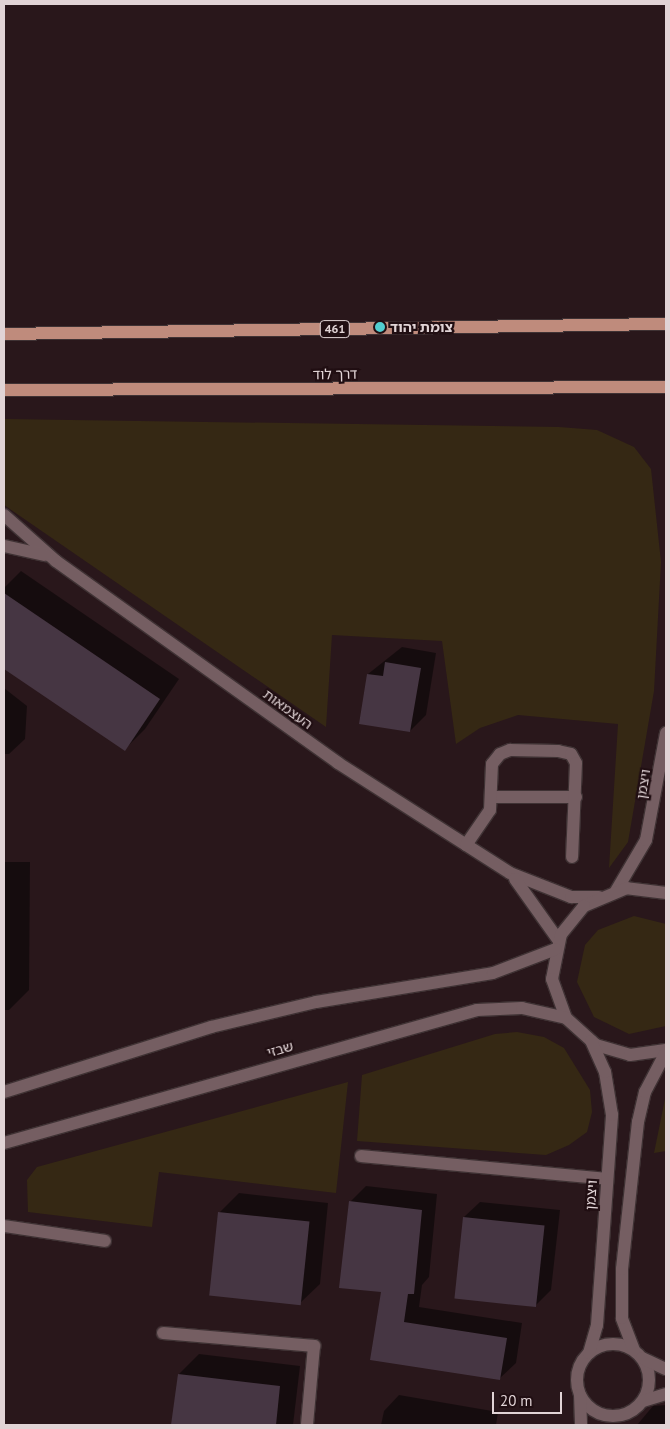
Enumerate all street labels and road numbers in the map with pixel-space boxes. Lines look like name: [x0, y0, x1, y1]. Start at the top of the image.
road number: 461: [319, 320, 351, 338]
street label: דרך לוד: [313, 365, 357, 383]
street label: העצמאות: [260, 686, 316, 732]
street label: ויצמן: [632, 768, 654, 800]
street label: שבזי: [265, 1037, 295, 1061]
street label: ויצמן: [582, 1179, 600, 1211]

